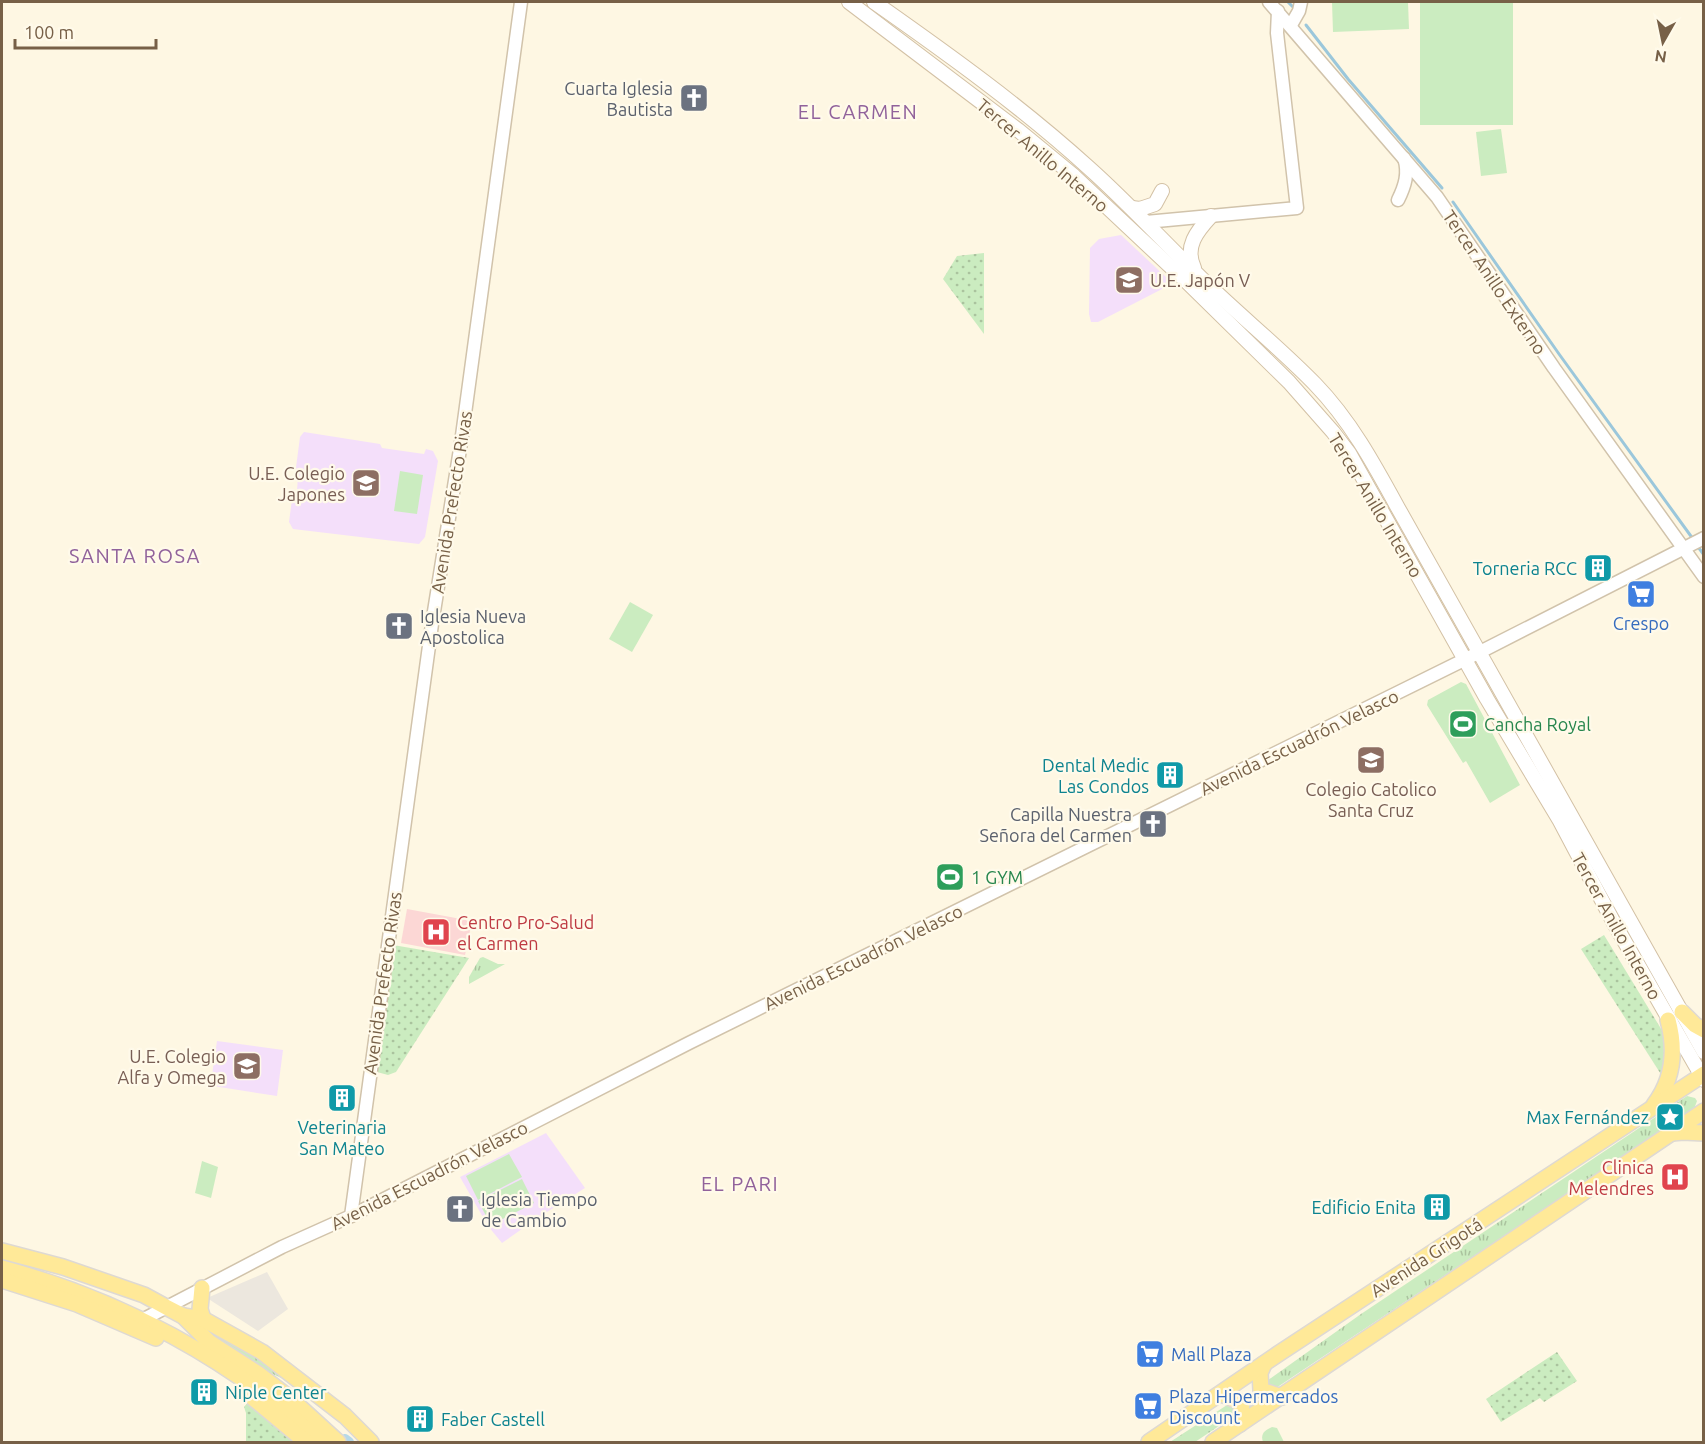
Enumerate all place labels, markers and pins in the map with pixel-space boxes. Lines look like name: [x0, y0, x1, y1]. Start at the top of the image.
place label: Cuarta Iglesia Bautista: [564, 78, 673, 119]
church icon: Cuarta Iglesia Bautista: [678, 82, 710, 114]
school or university icon: U.E. Japón V: [1113, 264, 1145, 296]
place label: U.E. Japón V: [1150, 270, 1251, 290]
place label: U.E. Colegio Japones: [248, 463, 345, 504]
school or university icon: U.E. Colegio Japones: [350, 467, 382, 499]
building icon: Torneria RCC: [1582, 552, 1614, 584]
place label: Torneria RCC: [1473, 558, 1577, 578]
supermarket icon: Crespo: [1625, 578, 1657, 610]
place label: Iglesia Nueva Apostolica: [420, 606, 526, 647]
church icon: Iglesia Nueva Apostolica: [383, 610, 415, 642]
place label: Crespo: [1613, 613, 1669, 633]
sports icon: Cancha Royal: [1447, 708, 1479, 740]
place label: Cancha Royal: [1484, 714, 1591, 734]
school or university icon: Colegio Catolico Santa Cruz: [1355, 744, 1387, 776]
place label: Dental Medic Las Condos: [1042, 755, 1149, 796]
building icon: Dental Medic Las Condos: [1154, 759, 1186, 791]
place label: Colegio Catolico Santa Cruz: [1305, 779, 1437, 820]
place label: Capilla Nuestra Señora del Carmen: [979, 804, 1132, 845]
church icon: Capilla Nuestra Señora del Carmen: [1137, 808, 1169, 840]
sports icon: 1 GYM: [934, 861, 966, 893]
place label: 1 GYM: [971, 867, 1023, 887]
place label: Centro Pro-Salud el Carmen: [457, 912, 594, 953]
hospital icon: Centro Pro-Salud el Carmen: [420, 916, 452, 948]
place label: U.E. Colegio Alfa y Omega: [118, 1046, 226, 1087]
school or university icon: U.E. Colegio Alfa y Omega: [231, 1050, 263, 1082]
building icon: Veterinaria San Mateo: [326, 1082, 358, 1114]
place icon: Max Fernández: [1654, 1101, 1686, 1133]
place label: Max Fernández: [1526, 1107, 1649, 1127]
place label: Veterinaria San Mateo: [298, 1117, 386, 1158]
place label: Clinica Melendres: [1568, 1157, 1654, 1198]
hospital icon: Clinica Melendres: [1659, 1161, 1691, 1193]
place label: Iglesia Tiempo de Cambio: [481, 1189, 597, 1230]
building icon: Edificio Enita: [1421, 1191, 1453, 1223]
church icon: Iglesia Tiempo de Cambio: [444, 1193, 476, 1225]
place label: Edificio Enita: [1311, 1197, 1416, 1217]
supermarket icon: Mall Plaza: [1134, 1338, 1166, 1370]
place label: Mall Plaza: [1171, 1344, 1252, 1364]
building icon: Niple Center: [188, 1376, 220, 1408]
place label: Niple Center: [225, 1382, 327, 1402]
place label: Plaza Hipermercados Discount: [1169, 1386, 1338, 1427]
supermarket icon: Plaza Hipermercados Discount: [1132, 1390, 1164, 1422]
building icon: Faber Castell: [404, 1403, 436, 1435]
place label: Faber Castell: [441, 1409, 545, 1429]

